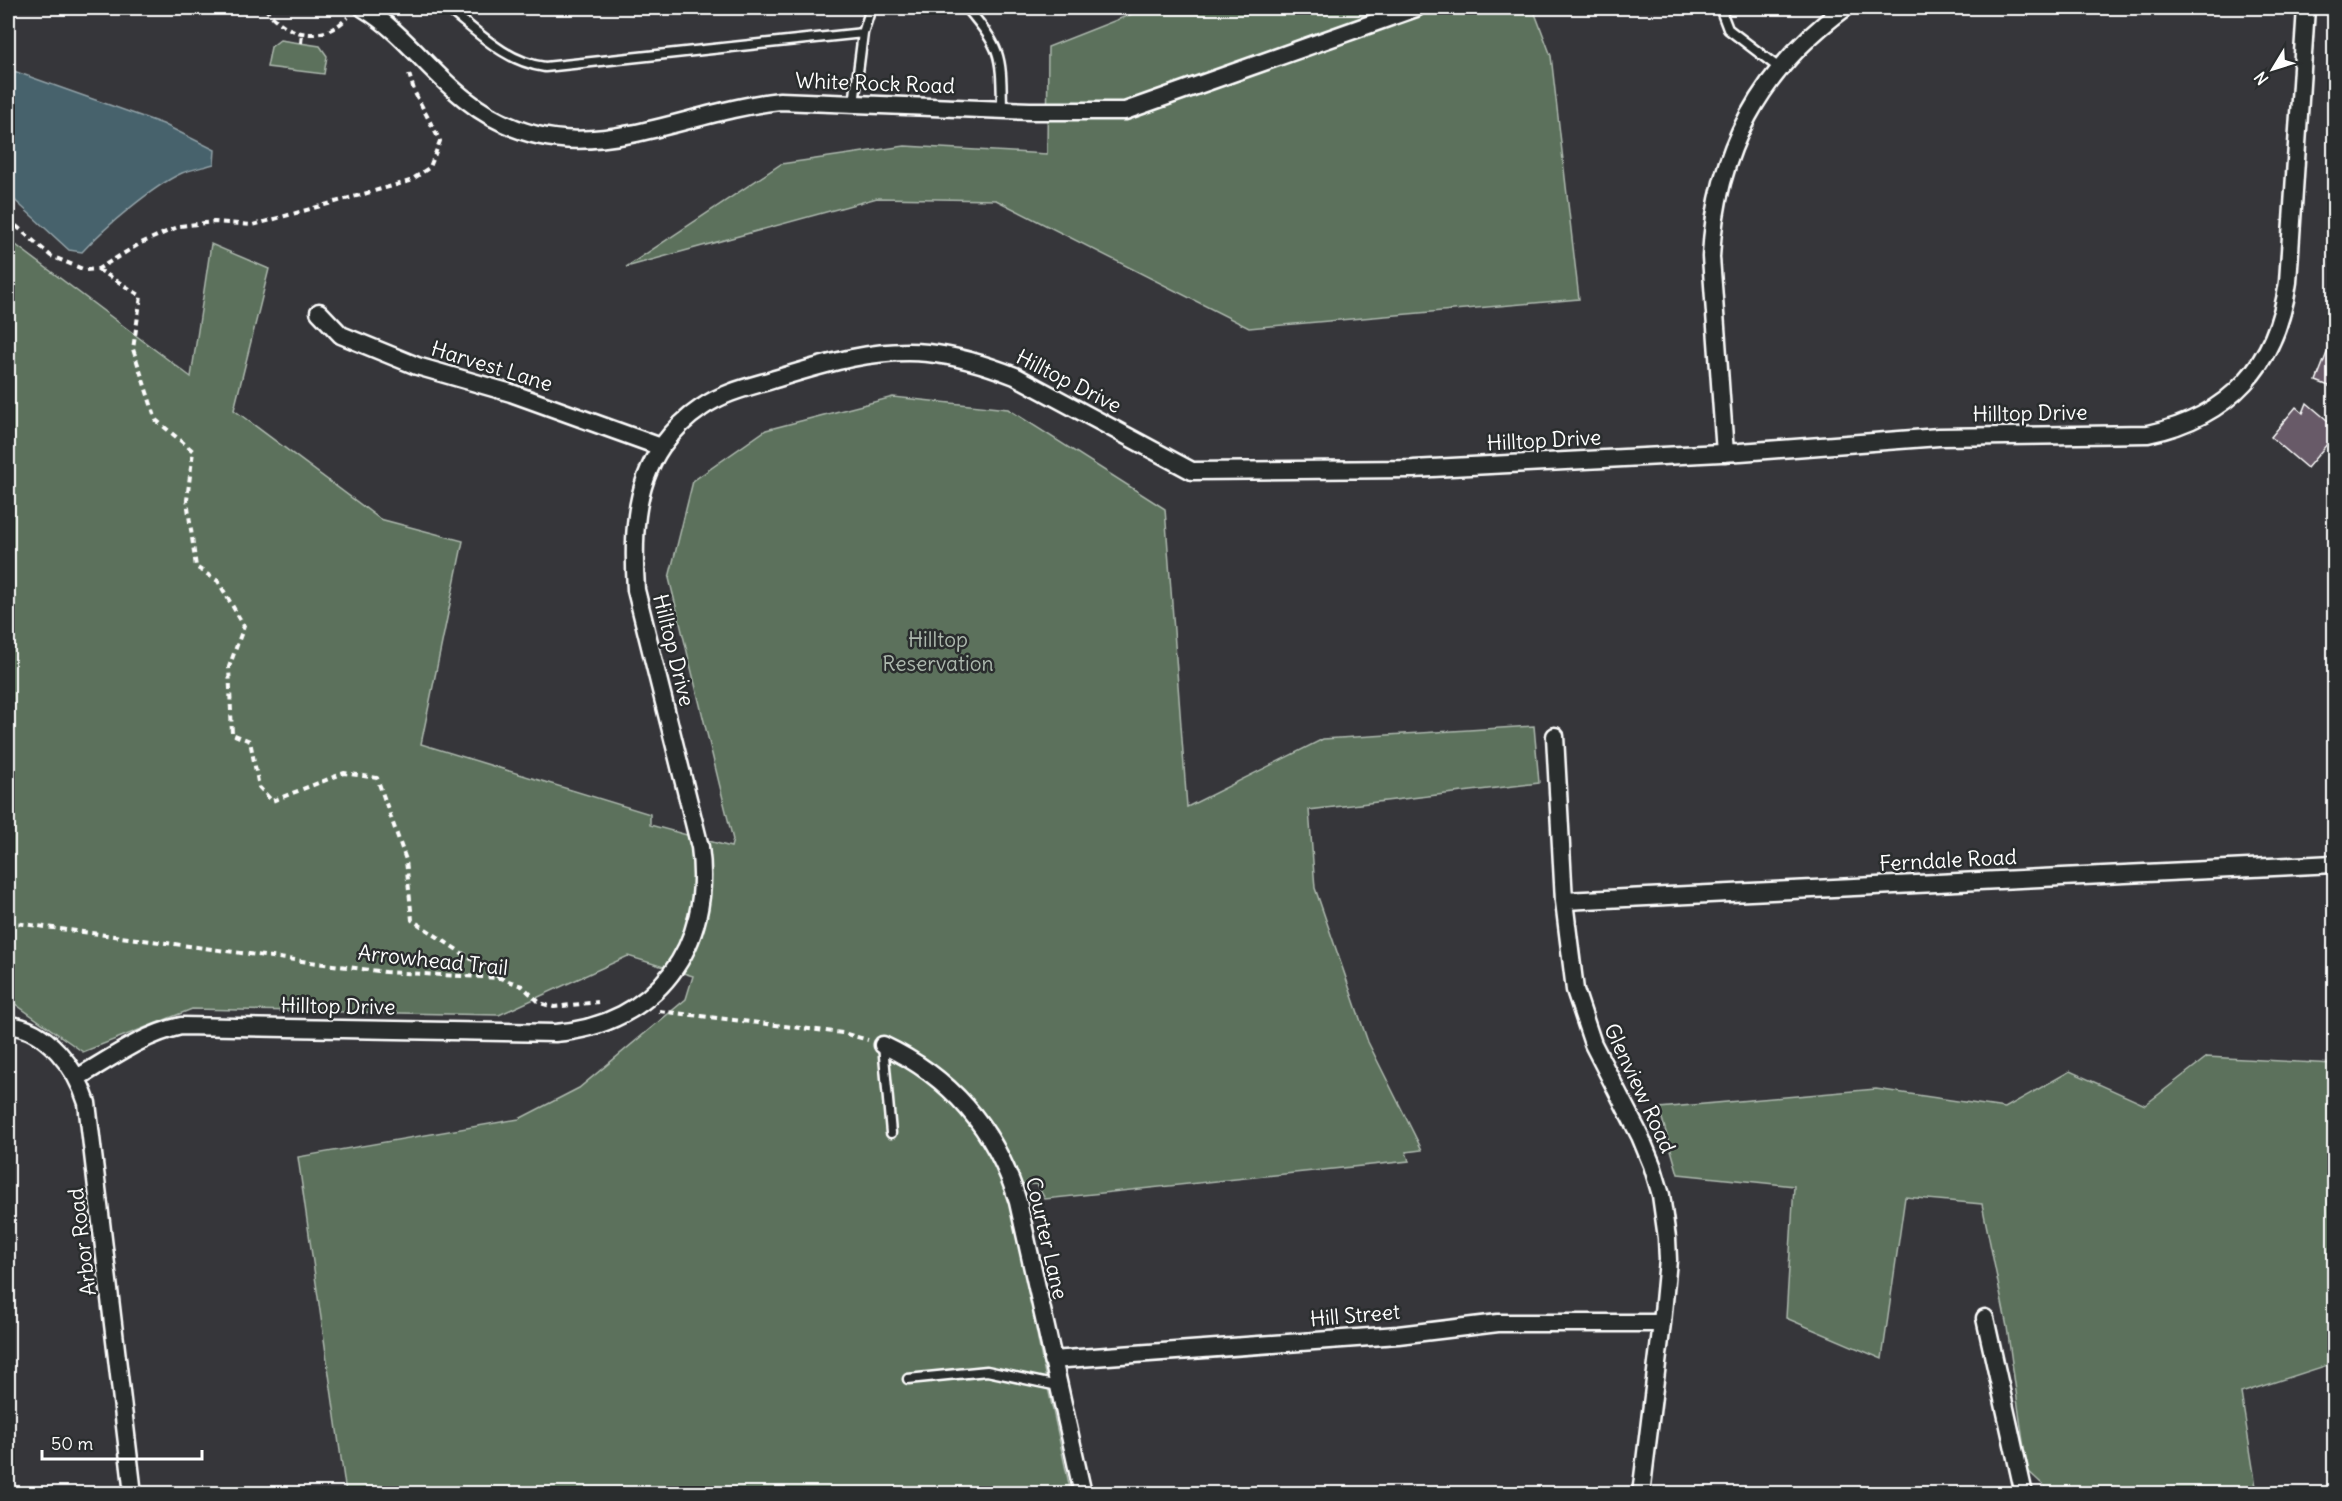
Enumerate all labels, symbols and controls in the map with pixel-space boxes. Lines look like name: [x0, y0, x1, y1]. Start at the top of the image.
north arrow: [2243, 39, 2303, 99]
street label: White Rock Road: [795, 67, 955, 99]
text: N: [2250, 68, 2272, 89]
street label: Harvest Lane: [428, 335, 556, 397]
street label: Hilltop Drive: [1012, 343, 1126, 419]
street label: Hilltop Drive: [1972, 399, 2088, 427]
street label: Hilltop Drive: [1486, 424, 1602, 456]
street label: Hilltop Drive: [647, 591, 701, 709]
park label: Hilltop Reservation: [882, 626, 994, 677]
street label: Ferndale Road: [1879, 843, 2017, 877]
street label: Arrowhead Trail: [357, 939, 509, 981]
street label: Hilltop Drive: [280, 992, 396, 1020]
street label: Glenview Road: [1598, 1019, 1682, 1157]
street label: Courter Lane: [1020, 1174, 1074, 1302]
street label: Arbor Road: [62, 1187, 102, 1297]
street label: Hill Street: [1309, 1298, 1401, 1332]
scale bar: [42, 1423, 202, 1461]
text: 50 m: [51, 1432, 93, 1455]

